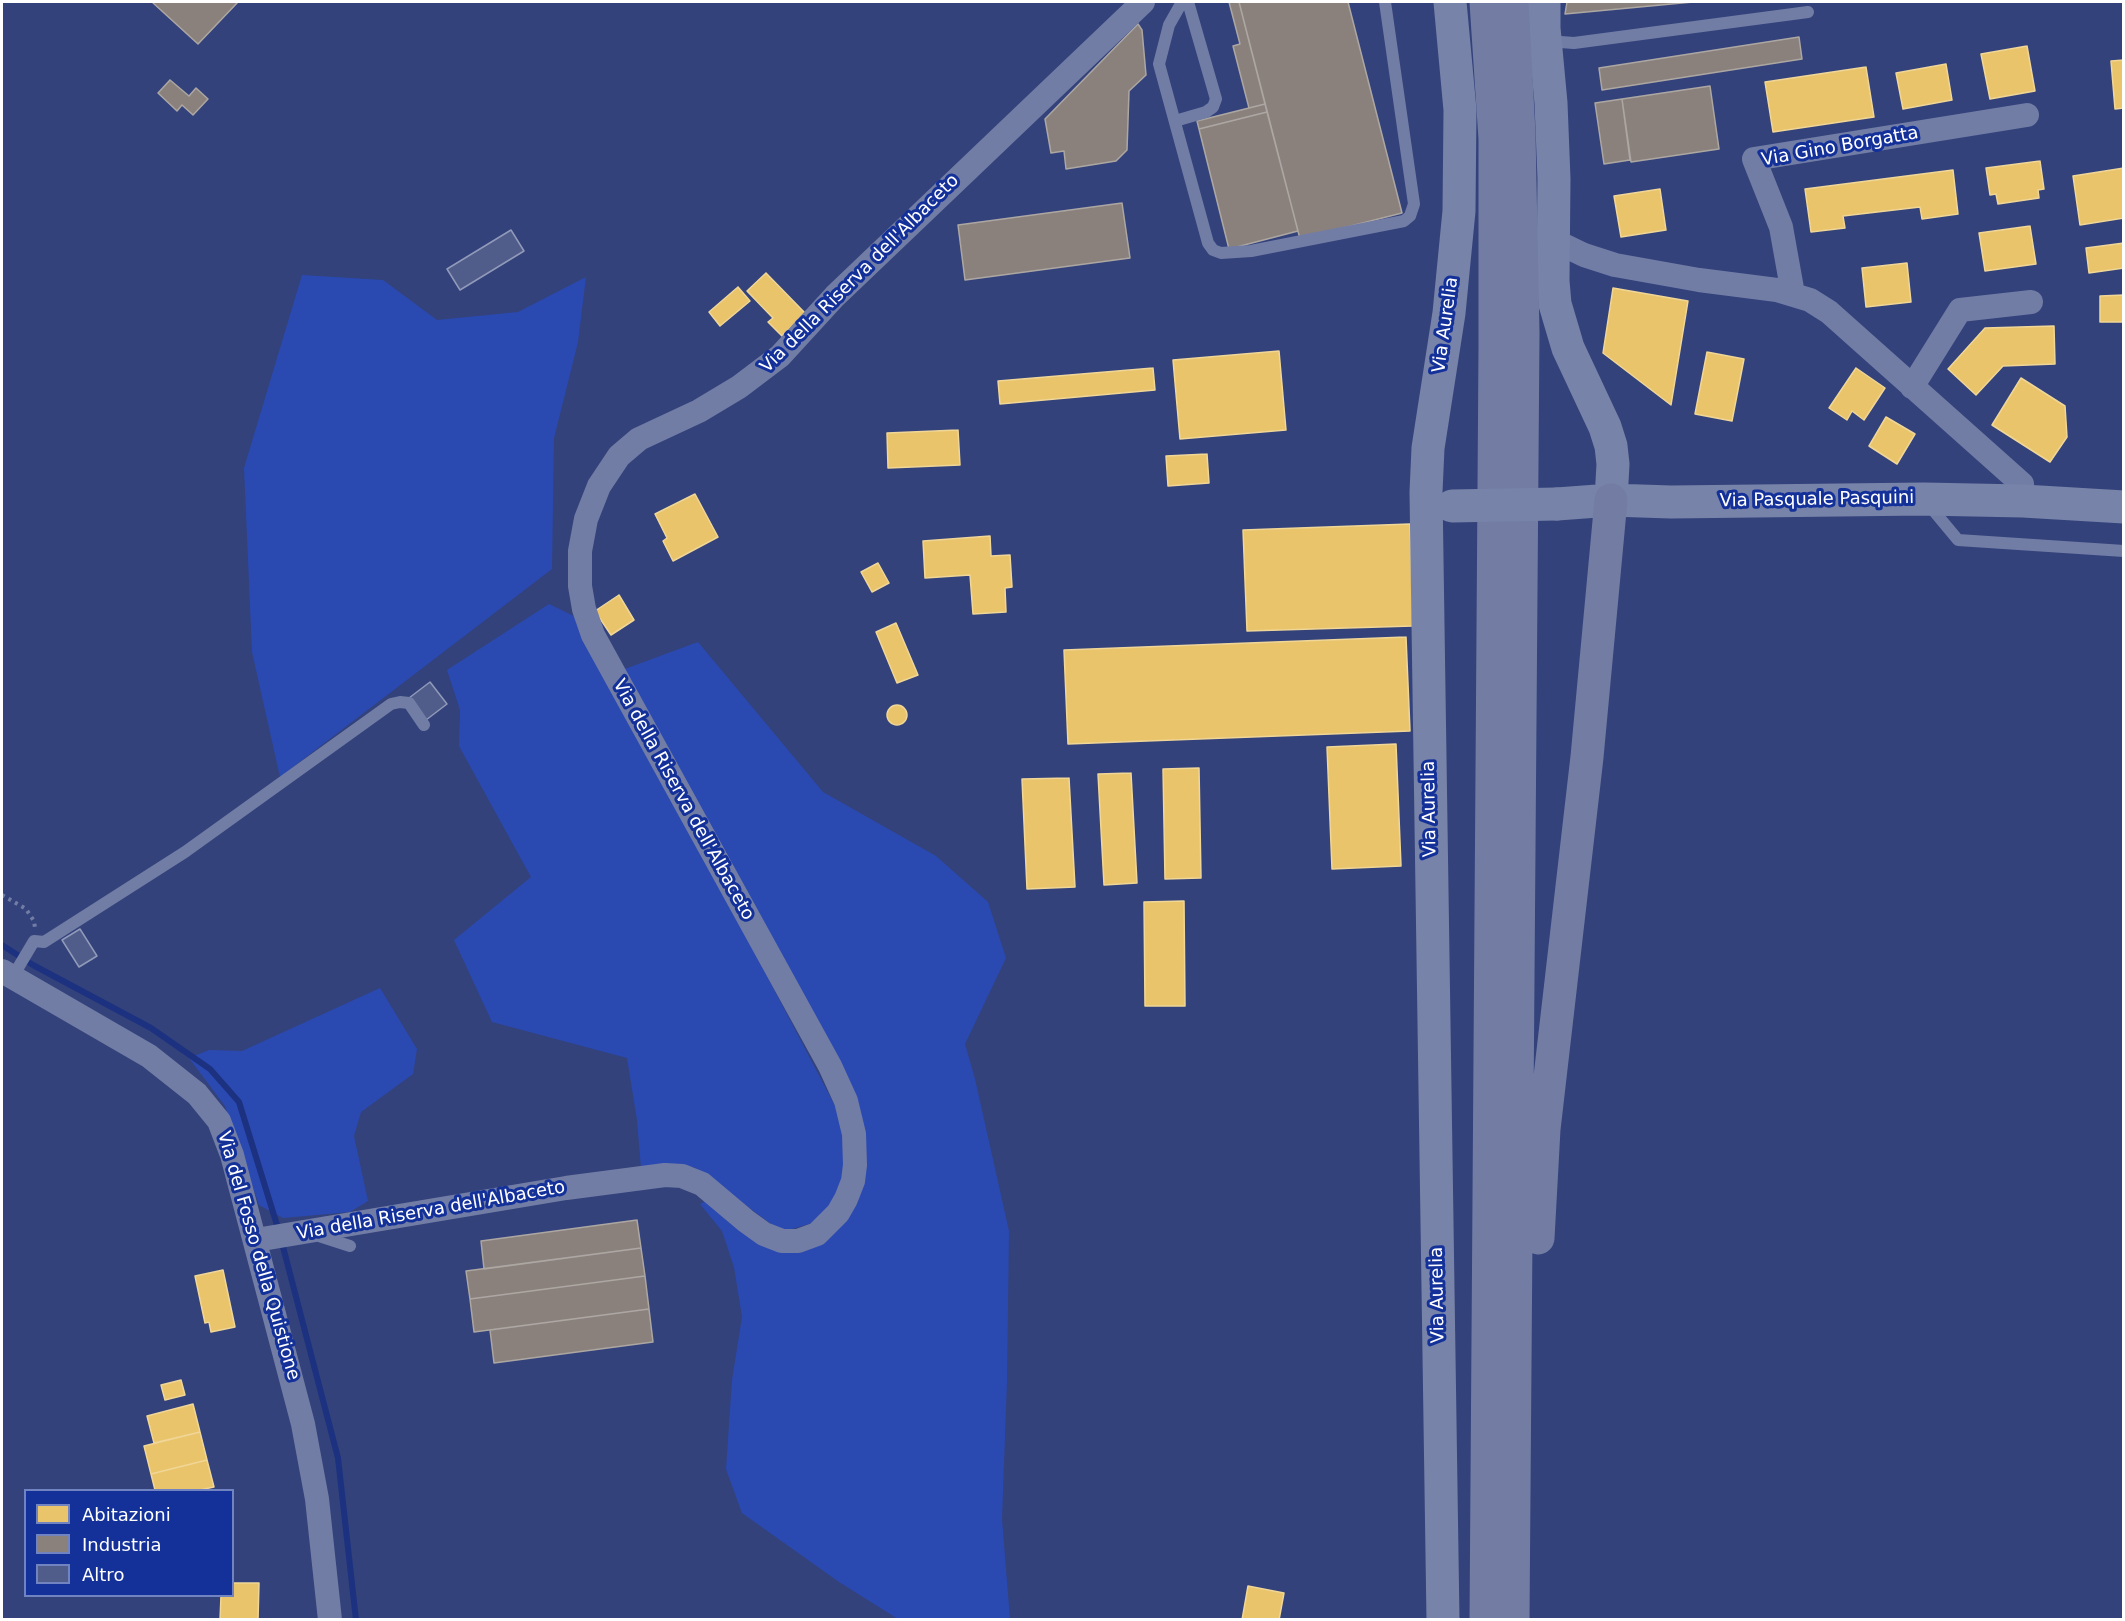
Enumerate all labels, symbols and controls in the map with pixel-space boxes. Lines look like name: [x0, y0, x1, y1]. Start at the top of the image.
street label: Via Gino Borgatta: [1760, 123, 1920, 171]
street label: Via della Riserva dell'Albaceto: [756, 170, 964, 378]
street label: Via Aurelia: [1429, 276, 1463, 374]
street label: Via Pasquale Pasquini: [1720, 488, 1914, 512]
street label: Via della Riserva dell'Albaceto: [608, 676, 758, 924]
street label: Via Aurelia: [1418, 761, 1442, 857]
street label: Via del Fosso della Quistione: [212, 1129, 304, 1383]
street label: Via della Riserva dell'Albaceto: [295, 1177, 567, 1245]
street label: Via Aurelia: [1426, 1247, 1450, 1343]
legend: [24, 1489, 234, 1597]
text: Abitazioni: [82, 1504, 171, 1525]
text: Industria: [82, 1534, 161, 1555]
text: Altro: [82, 1564, 124, 1585]

